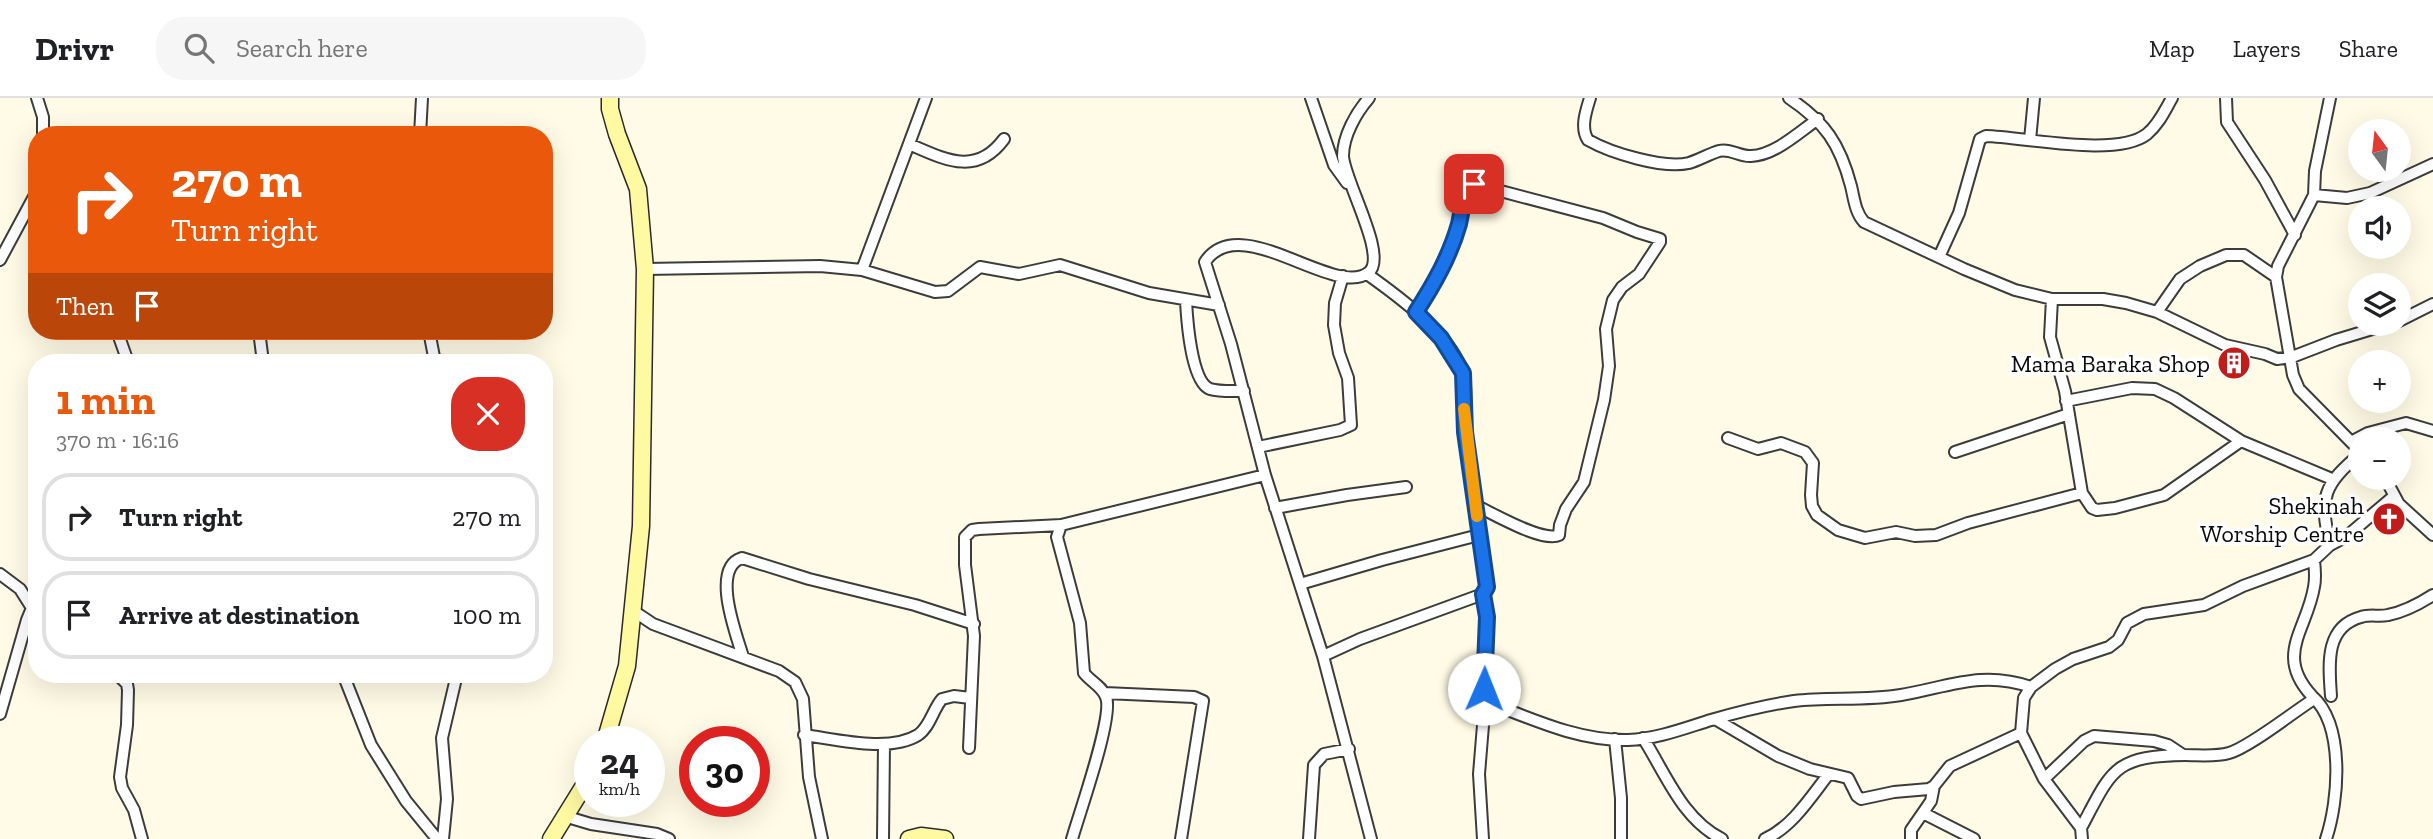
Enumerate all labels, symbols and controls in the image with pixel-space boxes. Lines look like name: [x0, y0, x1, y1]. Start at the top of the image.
search box: [156, 17, 646, 80]
text: Drivr: [35, 29, 114, 68]
icon: search: [180, 29, 218, 67]
text: Search here: [236, 32, 368, 64]
text: Map: [2149, 34, 2195, 63]
text: Layers: [2233, 34, 2301, 63]
text: Share: [2339, 34, 2398, 63]
north arrow: [2348, 119, 2412, 182]
map controls: [2348, 119, 2411, 490]
text: 270 m: [171, 151, 302, 210]
icon: right: [56, 154, 147, 245]
pin: [1444, 154, 1504, 214]
icon: arrive: [1455, 165, 1493, 203]
button: sound: [2348, 196, 2411, 259]
text: Turn right: [171, 211, 318, 249]
button: layers: [2348, 273, 2411, 336]
icon: arrive: [128, 287, 166, 325]
text: Then: [56, 290, 114, 322]
building icon: Mama Baraka Shop: [2215, 344, 2253, 382]
place label: Mama Baraka Shop: [2011, 349, 2210, 378]
button: +: [2348, 350, 2411, 413]
text: 1 min: [56, 374, 155, 425]
button: close: [451, 377, 525, 451]
text: 370 m · 16:16: [56, 426, 179, 454]
button: −: [2348, 427, 2411, 490]
place label: Shekinah Worship Centre: [2200, 491, 2365, 548]
icon: right: [60, 498, 98, 536]
church icon: Shekinah Worship Centre: [2370, 500, 2408, 538]
text: Turn right: [119, 501, 242, 533]
text: 270 m: [452, 501, 521, 533]
icon: arrive: [60, 596, 98, 634]
text: Arrive at destination: [119, 599, 359, 631]
text: 100 m: [453, 599, 521, 631]
position arrow: [1447, 652, 1521, 726]
speed limit sign: 30: [679, 726, 770, 817]
text: 24: [600, 741, 639, 783]
text: km/h: [599, 778, 640, 800]

